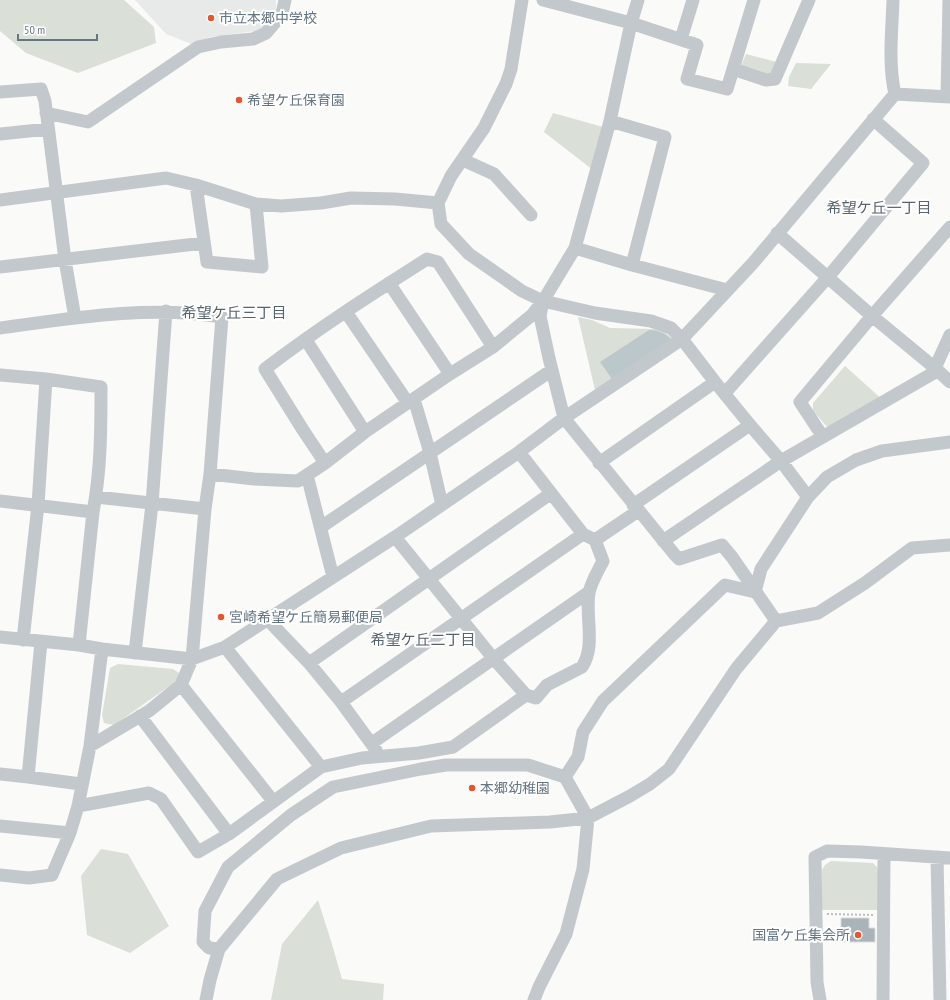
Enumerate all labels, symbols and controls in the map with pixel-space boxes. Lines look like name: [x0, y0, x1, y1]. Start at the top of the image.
place label: 市立本郷中学校: [219, 9, 317, 27]
marker: 市立本郷中学校: [206, 13, 216, 23]
scale bar: [18, 16, 97, 42]
text: 50 m: [24, 22, 45, 37]
place label: 希望ケ丘保育園: [247, 91, 345, 109]
marker: 希望ケ丘保育園: [234, 95, 244, 105]
district label: 希望ケ丘一丁目: [826, 198, 932, 217]
district label: 希望ケ丘三丁目: [181, 303, 287, 322]
place label: 宮崎希望ケ丘簡易郵便局: [229, 608, 383, 626]
marker: 宮崎希望ケ丘簡易郵便局: [216, 612, 226, 622]
district label: 希望ケ丘二丁目: [370, 630, 476, 649]
place label: 本郷幼稚園: [480, 779, 550, 797]
marker: 本郷幼稚園: [467, 783, 477, 793]
place label: 国富ケ丘集会所: [752, 926, 850, 944]
marker: 国富ケ丘集会所: [853, 930, 863, 940]

